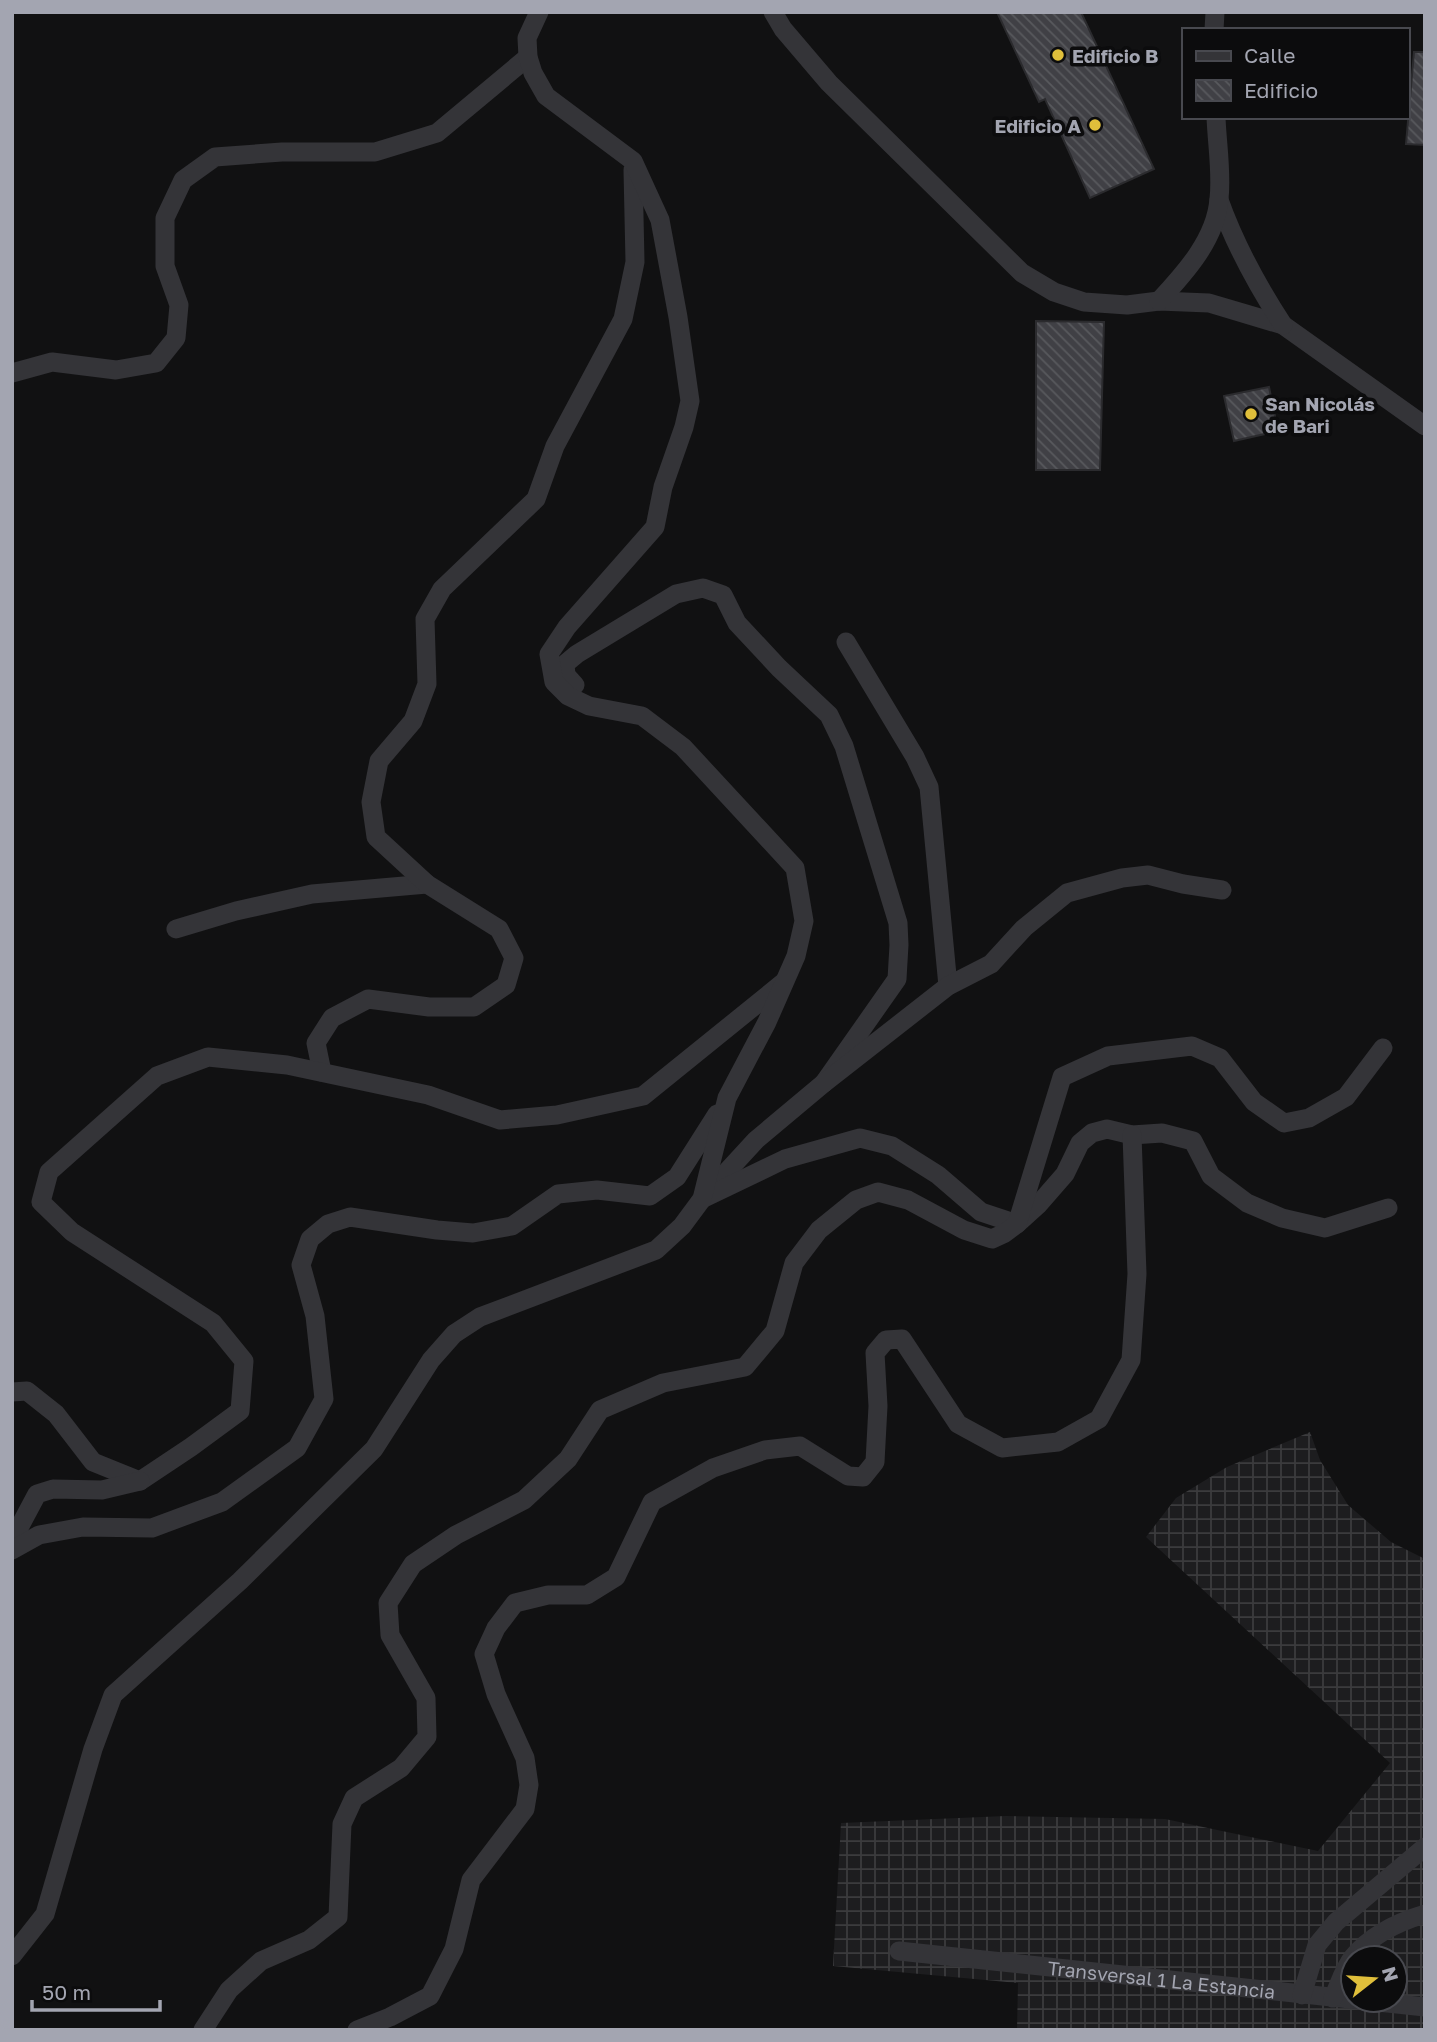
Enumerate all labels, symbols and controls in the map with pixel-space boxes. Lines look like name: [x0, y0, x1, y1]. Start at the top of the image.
legend: [1182, 28, 1409, 119]
text: Calle: [1244, 42, 1296, 68]
place label: Edificio B: [1072, 44, 1158, 67]
marker: Edificio B: [1050, 47, 1066, 63]
text: Edificio: [1244, 77, 1318, 103]
place label: Edificio A: [994, 114, 1082, 137]
marker: Edificio A: [1087, 117, 1103, 133]
place label: San Nicolás de Bari: [1265, 392, 1375, 437]
marker: San Nicolás de Bari: [1243, 406, 1259, 422]
north arrow: [1339, 1944, 1409, 2014]
street label: Transversal 1 La Estancia: [1047, 1955, 1276, 2002]
text: N: [1378, 1964, 1404, 1984]
scale bar: [32, 1968, 159, 2012]
text: 50 m: [42, 1979, 91, 2005]

